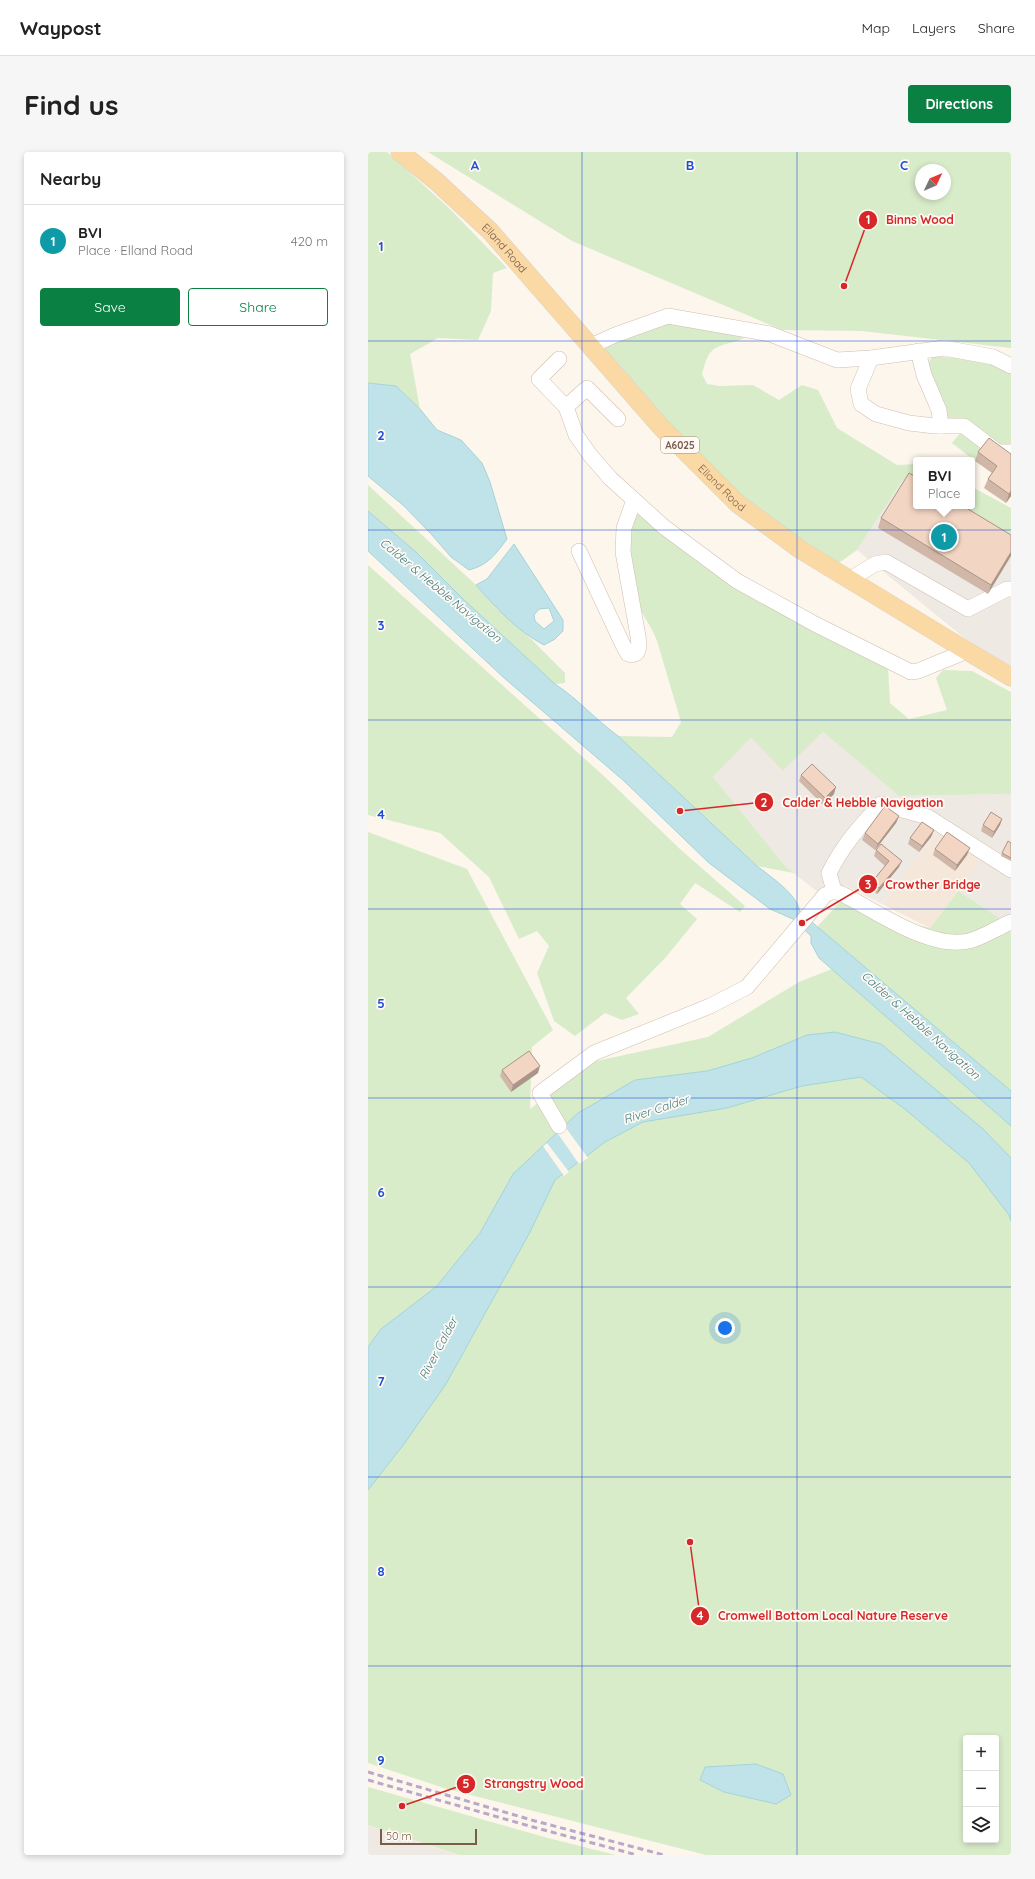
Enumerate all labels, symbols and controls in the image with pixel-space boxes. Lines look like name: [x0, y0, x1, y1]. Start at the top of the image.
text: Waypost: [20, 16, 102, 40]
text: Map: [861, 19, 890, 37]
text: Layers: [912, 19, 956, 37]
text: Share: [978, 19, 1015, 37]
button: Directions: [908, 85, 1011, 123]
text: Find us: [24, 87, 118, 122]
text: A: [471, 157, 480, 173]
text: B: [686, 157, 694, 173]
text: C: [900, 157, 908, 173]
north arrow: [915, 164, 951, 200]
text: Nearby: [40, 168, 101, 189]
callout: Binns Wood: [858, 208, 962, 232]
text: 1: [866, 212, 870, 227]
text: Binns Wood: [886, 212, 954, 227]
street label: Elland Road: [479, 220, 530, 275]
text: BVI: [78, 223, 102, 242]
text: 1: [50, 233, 56, 249]
text: 420 m: [291, 233, 328, 249]
text: 1: [378, 238, 384, 254]
text: Place · Elland Road: [78, 242, 193, 258]
button: Save: [40, 288, 180, 326]
button: Share: [188, 288, 328, 326]
text: 2: [377, 427, 385, 443]
road number: A6025: [661, 437, 699, 453]
popup: [913, 457, 975, 509]
street label: Elland Road: [695, 461, 748, 514]
text: BVI: [928, 466, 952, 485]
text: Place: [928, 485, 960, 501]
pin: 1: [931, 522, 957, 552]
water label: Calder & Hebble Navigation: [377, 535, 506, 646]
text: 3: [378, 617, 385, 633]
callout: Calder & Hebble Navigation: [754, 790, 951, 814]
text: 2: [761, 795, 768, 810]
text: Calder & Hebble Navigation: [783, 795, 943, 810]
text: 4: [377, 806, 385, 822]
callout: Crowther Bridge: [858, 872, 989, 896]
text: 3: [865, 877, 871, 892]
text: Crowther Bridge: [885, 877, 981, 892]
water label: Calder & Hebble Navigation: [859, 968, 984, 1083]
text: 5: [377, 995, 385, 1011]
water label: River Calder: [621, 1091, 692, 1127]
text: 6: [377, 1184, 385, 1200]
water label: River Calder: [415, 1313, 461, 1382]
your location: [715, 1318, 735, 1338]
text: 7: [377, 1373, 385, 1389]
text: 8: [377, 1563, 385, 1579]
callout: Cromwell Bottom Local Nature Reserve: [690, 1604, 956, 1628]
text: 4: [696, 1608, 704, 1623]
text: Cromwell Bottom Local Nature Reserve: [718, 1608, 948, 1623]
map controls: [963, 1735, 999, 1843]
button: +: [963, 1735, 999, 1771]
text: 9: [377, 1752, 385, 1768]
button: −: [963, 1771, 999, 1807]
callout: Strangstry Wood: [456, 1772, 592, 1796]
text: 5: [463, 1776, 470, 1791]
text: Strangstry Wood: [484, 1776, 584, 1791]
button: layers: [963, 1807, 999, 1843]
scale bar: [380, 1827, 477, 1846]
text: 50 m: [386, 1829, 412, 1843]

